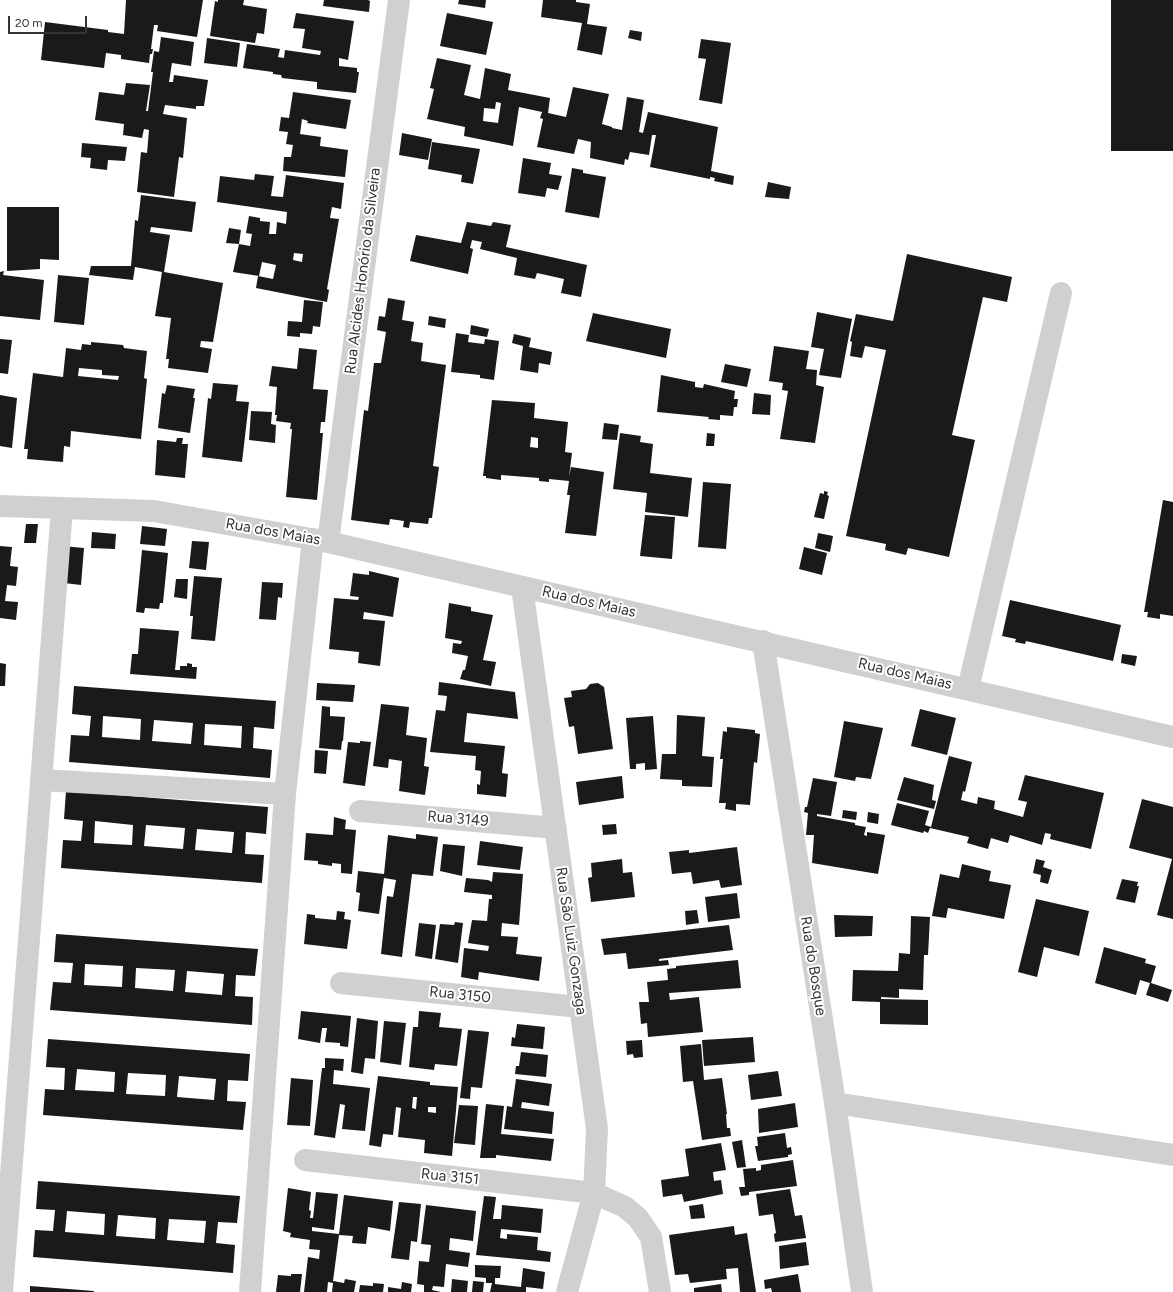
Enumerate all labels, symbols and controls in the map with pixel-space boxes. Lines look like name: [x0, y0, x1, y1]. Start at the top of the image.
scale bar: [10, 8, 89, 34]
text: 20 m: [15, 16, 43, 30]
street label: Rua Alcides Honório da Silveira: [341, 167, 385, 375]
street label: Rua dos Maias: [224, 515, 322, 549]
street label: Rua dos Maias: [540, 582, 638, 622]
street label: Rua dos Maias: [856, 654, 954, 694]
street label: Rua 3149: [427, 807, 489, 831]
street label: Rua São Luiz Gonzaga: [552, 866, 590, 1016]
street label: Rua do Bosque: [796, 915, 830, 1017]
street label: Rua 3150: [428, 983, 492, 1007]
street label: Rua 3151: [420, 1165, 480, 1189]

